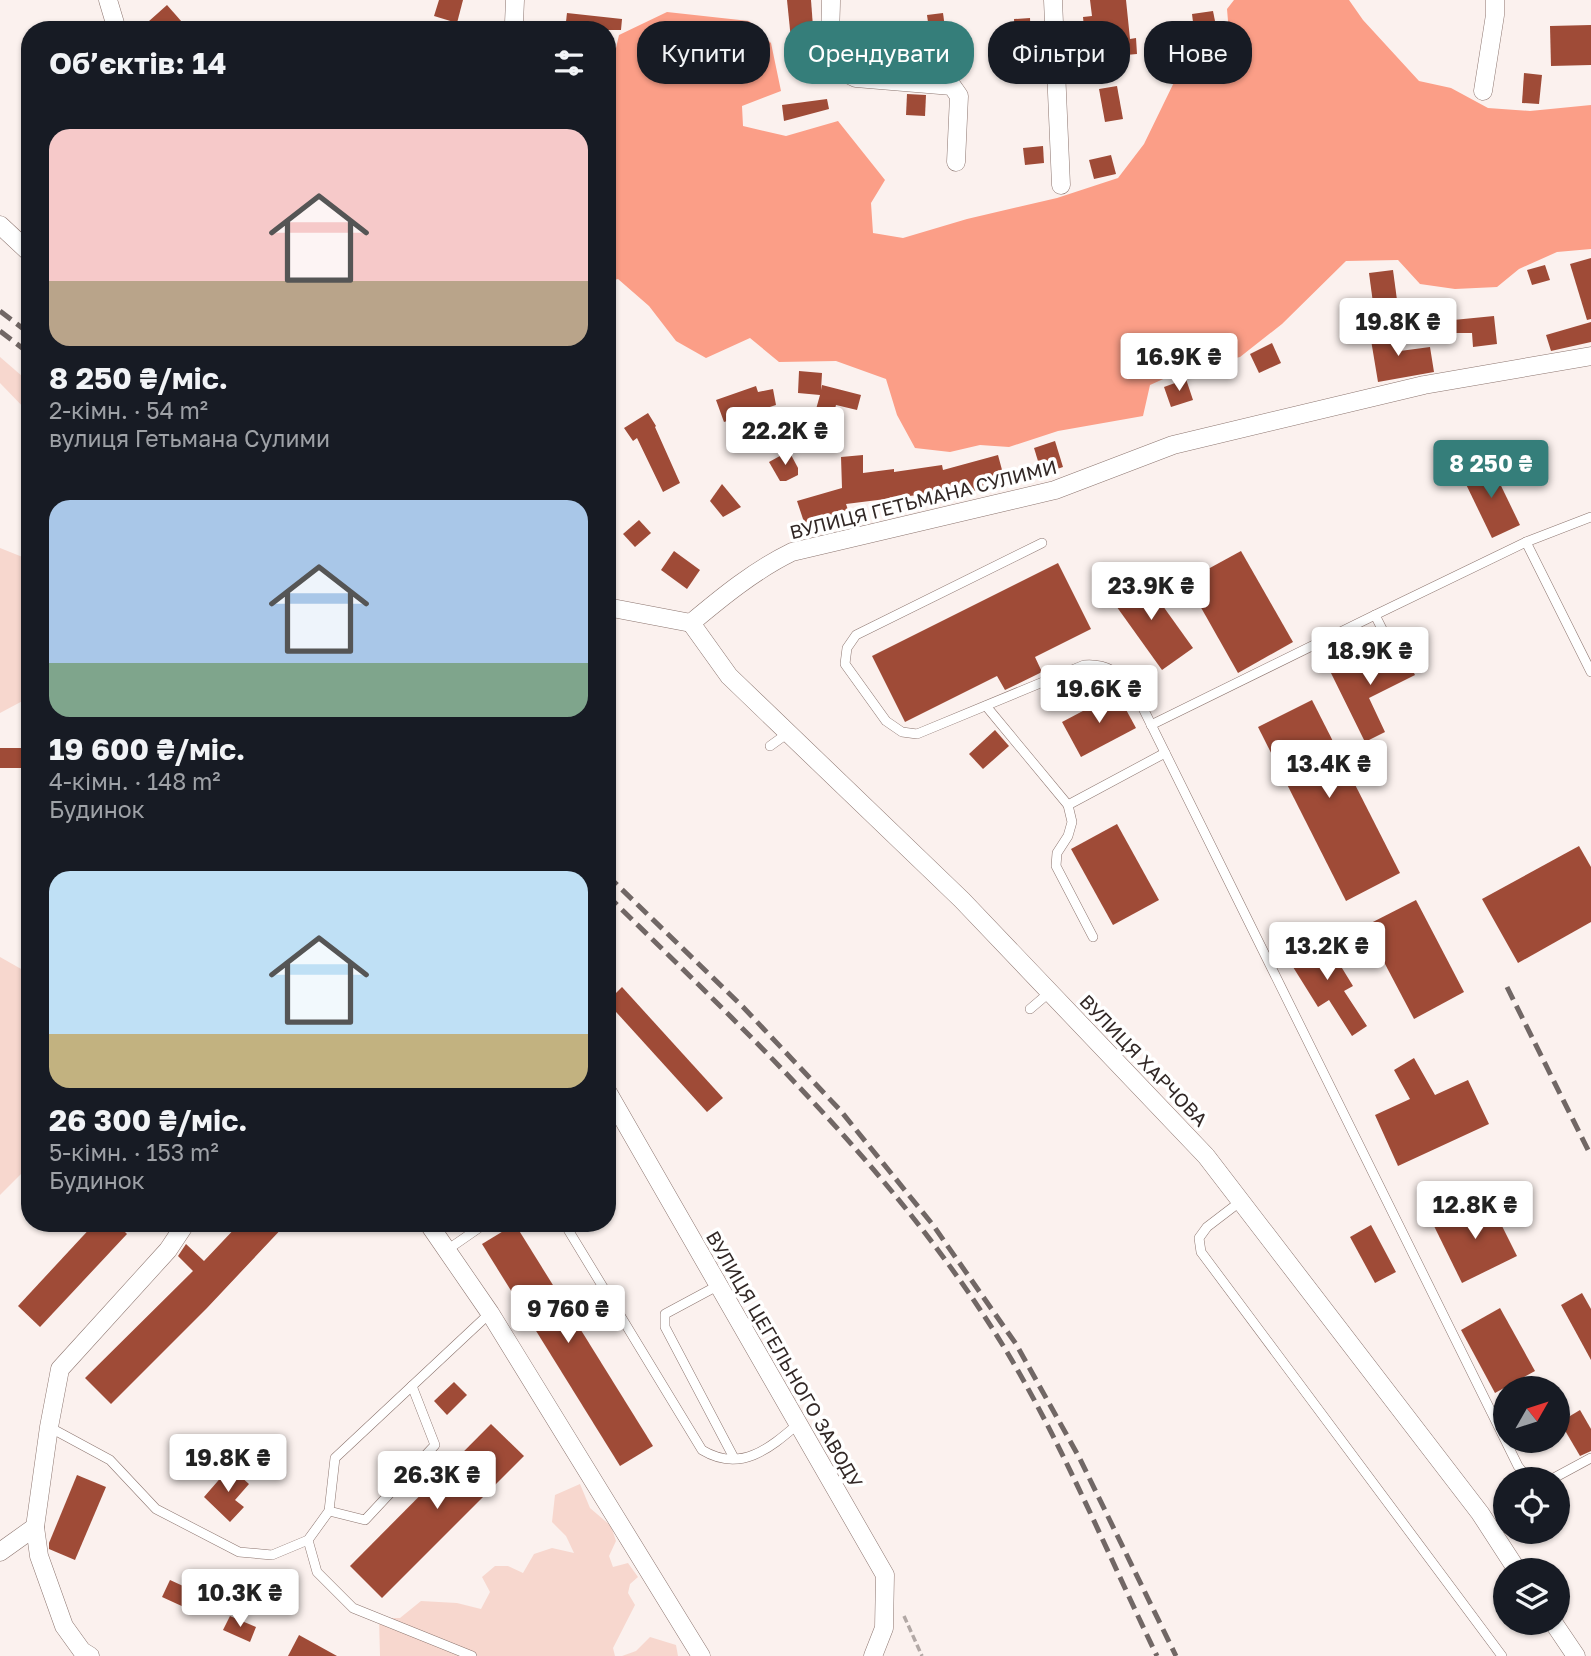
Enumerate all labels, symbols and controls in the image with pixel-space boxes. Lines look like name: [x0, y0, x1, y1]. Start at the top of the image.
chip: Купити: [637, 21, 770, 84]
chip: Орендувати: [784, 21, 974, 84]
chip: Фільтри: [988, 21, 1130, 84]
chip: Нове: [1144, 21, 1252, 84]
icon: filters: [550, 44, 588, 82]
text: Об’єктів: 14: [49, 45, 226, 81]
icon: home: [256, 175, 382, 301]
pin: 19.8K ₴: [1333, 298, 1463, 358]
text: 19.8K ₴: [1356, 307, 1441, 335]
pin: 16.9K ₴: [1114, 334, 1244, 393]
text: 16.9K ₴: [1137, 342, 1221, 370]
text: 8 250 ₴/міс.: [49, 360, 228, 396]
text: 2-кімн. · 54 m²: [49, 396, 208, 424]
pin: 22.2K ₴: [720, 407, 850, 467]
text: 22.2K ₴: [742, 416, 828, 444]
text: вулиця Гетьмана Сулими: [49, 424, 330, 452]
pin: 8 250 ₴: [1426, 440, 1556, 500]
text: 8 250 ₴: [1449, 449, 1533, 477]
street label: ВУЛИЦЯ ГЕТЬМАНА СУЛИМИ: [787, 455, 1059, 543]
icon: home: [256, 546, 382, 672]
pin: 23.9K ₴: [1086, 562, 1216, 622]
text: 23.9K ₴: [1108, 571, 1194, 599]
pin: 18.9K ₴: [1305, 628, 1435, 687]
text: 18.9K ₴: [1328, 636, 1413, 664]
pin: 19.6K ₴: [1034, 666, 1164, 725]
text: 19.6K ₴: [1057, 674, 1141, 702]
text: 19 600 ₴/міс.: [49, 731, 245, 767]
pin: 13.4K ₴: [1264, 740, 1394, 800]
text: 13.4K ₴: [1287, 749, 1371, 777]
text: 4-кімн. · 148 m²: [49, 767, 221, 795]
text: Будинок: [49, 795, 145, 823]
icon: home: [256, 917, 382, 1043]
pin: 13.2K ₴: [1262, 922, 1392, 982]
text: 13.2K ₴: [1285, 931, 1369, 959]
street label: ВУЛИЦЯ ХАРЧОВА: [1075, 989, 1213, 1131]
text: 26 300 ₴/міс.: [49, 1102, 248, 1138]
text: 5-кімн. · 153 m²: [49, 1138, 219, 1166]
text: Будинок: [49, 1166, 145, 1194]
pin: 12.8K ₴: [1410, 1182, 1540, 1241]
text: 12.8K ₴: [1433, 1190, 1517, 1218]
street label: ВУЛИЦЯ ЦЕГЕЛЬНОГО ЗАВОДУ: [702, 1226, 868, 1492]
pin: 9 760 ₴: [503, 1286, 633, 1345]
text: 9 760 ₴: [527, 1294, 609, 1322]
north arrow: [1493, 1376, 1570, 1452]
map controls: [1493, 1376, 1570, 1635]
pin: 19.8K ₴: [163, 1434, 293, 1494]
text: 19.8K ₴: [186, 1443, 271, 1471]
pin: 26.3K ₴: [372, 1452, 502, 1511]
text: 26.3K ₴: [394, 1460, 480, 1488]
button: locate: [1493, 1467, 1570, 1544]
button: layers: [1493, 1558, 1570, 1635]
pin: 10.3K ₴: [175, 1570, 305, 1629]
text: 10.3K ₴: [198, 1578, 282, 1606]

